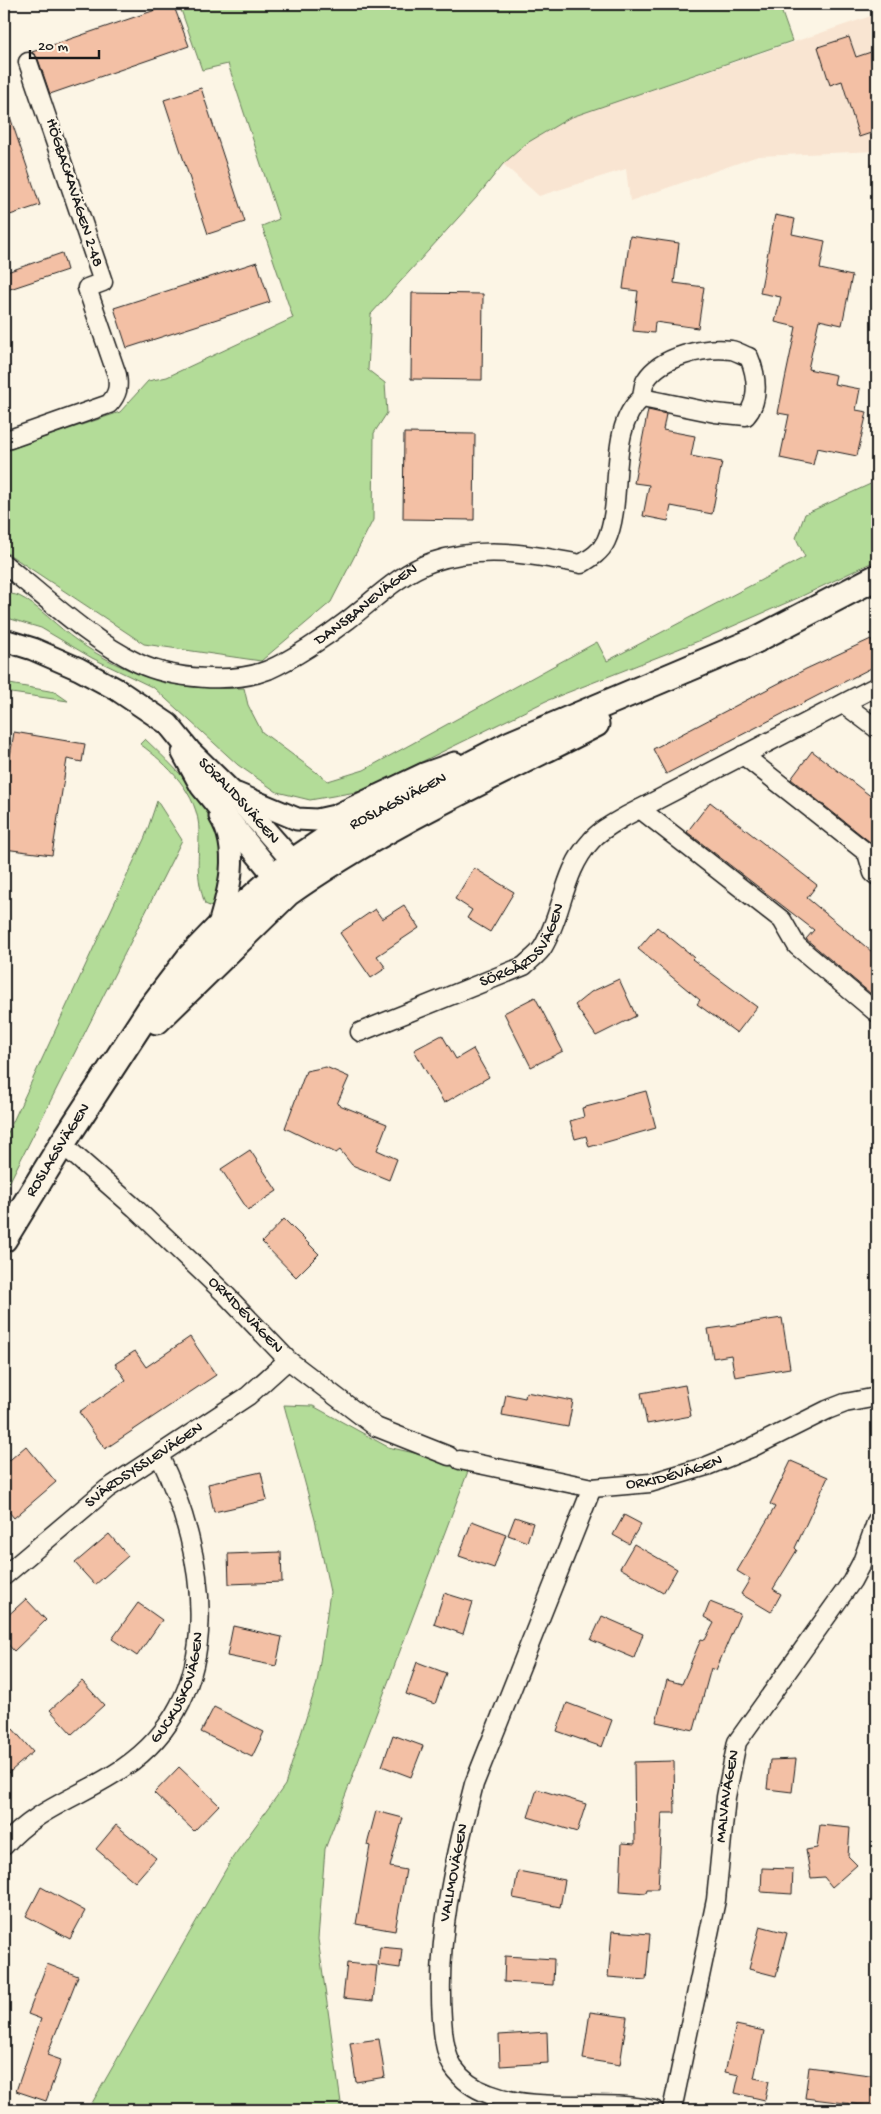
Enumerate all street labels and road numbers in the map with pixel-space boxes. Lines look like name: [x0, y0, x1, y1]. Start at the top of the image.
street label: HÖGBACKAVÄGEN 2-48: [40, 116, 106, 270]
street label: DANSBANEVÄGEN: [310, 560, 421, 651]
street label: SÖRALIDSVÄGEN: [194, 754, 283, 849]
street label: ROSLAGSVÄGEN: [347, 769, 450, 835]
street label: SÖRGÅRDSVÄGEN: [477, 901, 569, 992]
street label: ROSLAGSVÄGEN: [22, 1100, 95, 1201]
street label: ORKIDÉVÄGEN: [204, 1273, 287, 1358]
street label: SVÄRDSYSSLEVÄGEN: [82, 1418, 207, 1513]
street label: ORKIDÉVÄGEN: [625, 1451, 726, 1495]
street label: GUCKUSKOVÄGEN: [147, 1631, 208, 1748]
street label: MALVAVÄGEN: [712, 1748, 745, 1844]
street label: VALLMOVÄGEN: [436, 1822, 474, 1925]

